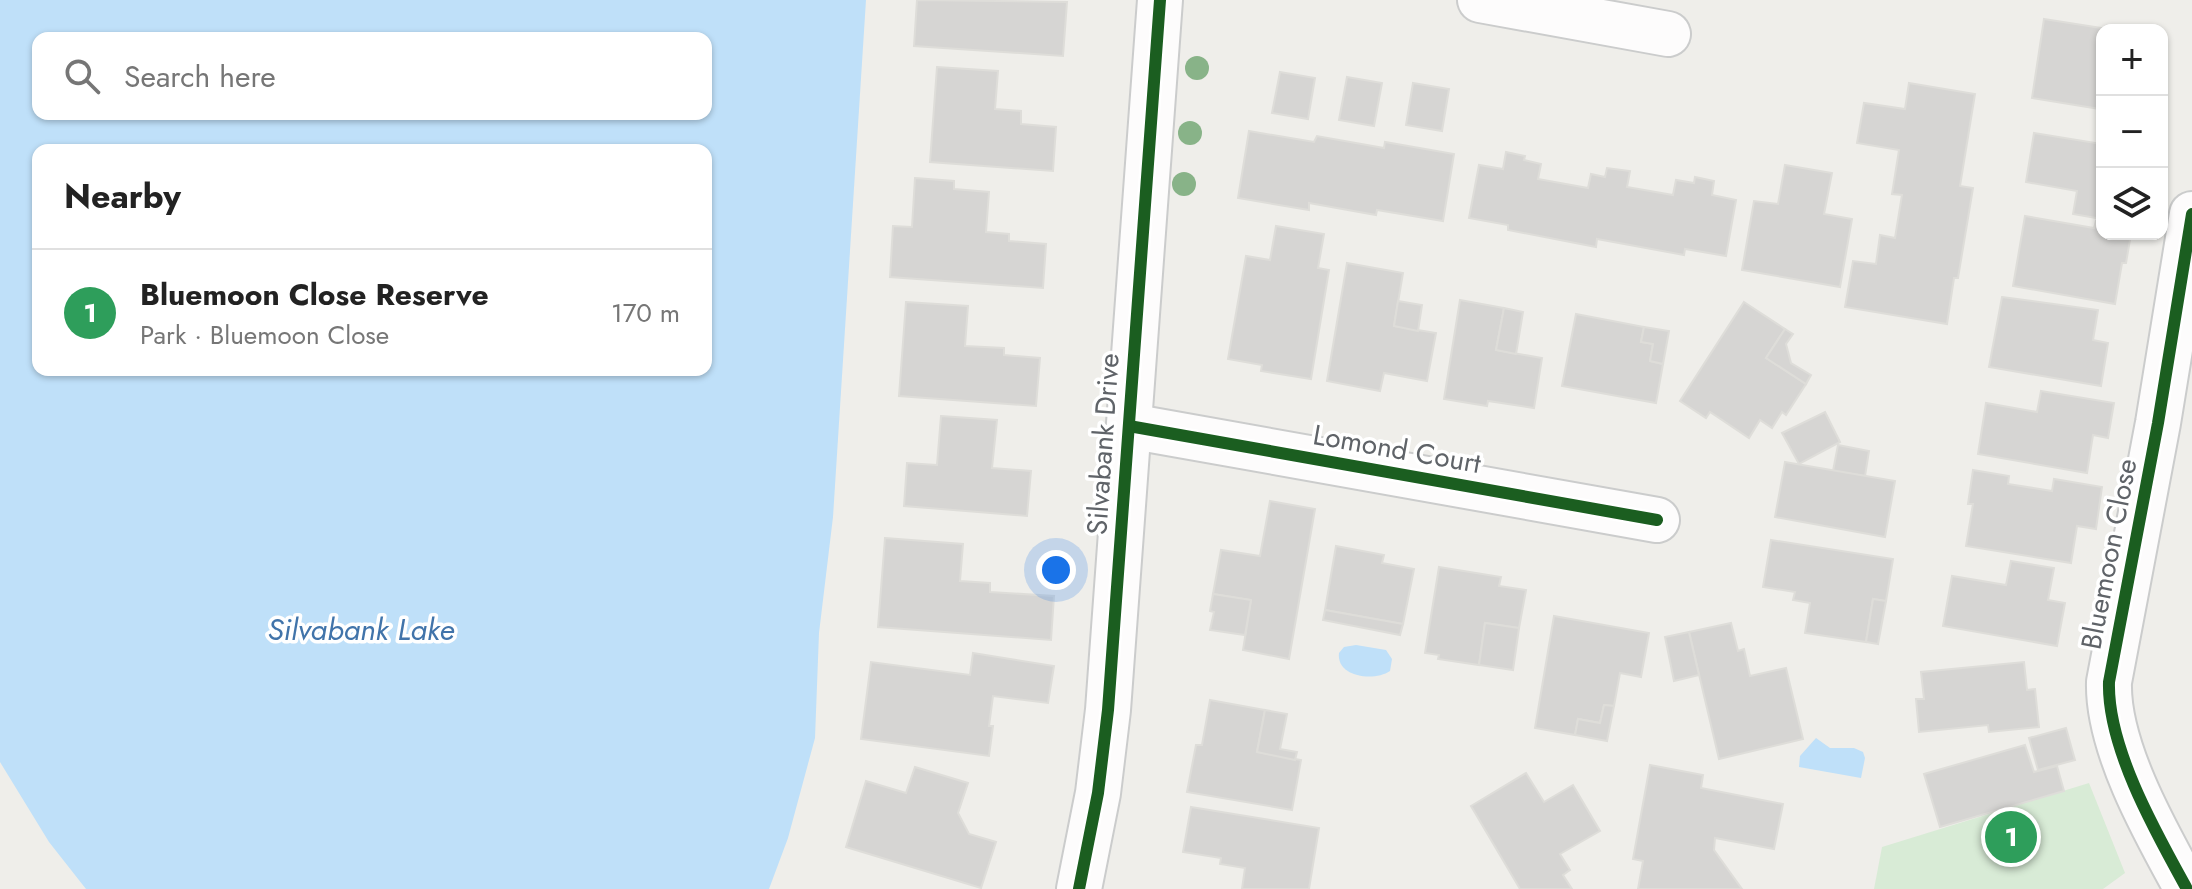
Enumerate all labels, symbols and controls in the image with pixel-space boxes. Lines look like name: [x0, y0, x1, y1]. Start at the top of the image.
map controls: [2096, 24, 2168, 240]
button: +: [2096, 24, 2168, 96]
search box: [32, 32, 712, 120]
icon: search: [60, 54, 104, 98]
text: Search here: [124, 55, 276, 98]
button: −: [2096, 96, 2168, 168]
button: layers: [2096, 168, 2168, 240]
text: Nearby: [64, 172, 181, 221]
text: Bluemoon Close Reserve: [140, 273, 489, 316]
text: 1: [83, 294, 97, 332]
text: 170 m: [611, 294, 680, 332]
text: Park · Bluemoon Close: [140, 316, 389, 354]
street label: Silvabank Drive: [1076, 352, 1130, 536]
street label: Lomond Court: [1310, 414, 1484, 484]
street label: Bluemoon Close: [2070, 455, 2148, 653]
your location: [1036, 550, 1076, 590]
water label: Silvabank Lake: [268, 608, 454, 651]
pin: 1: [1985, 807, 2037, 867]

